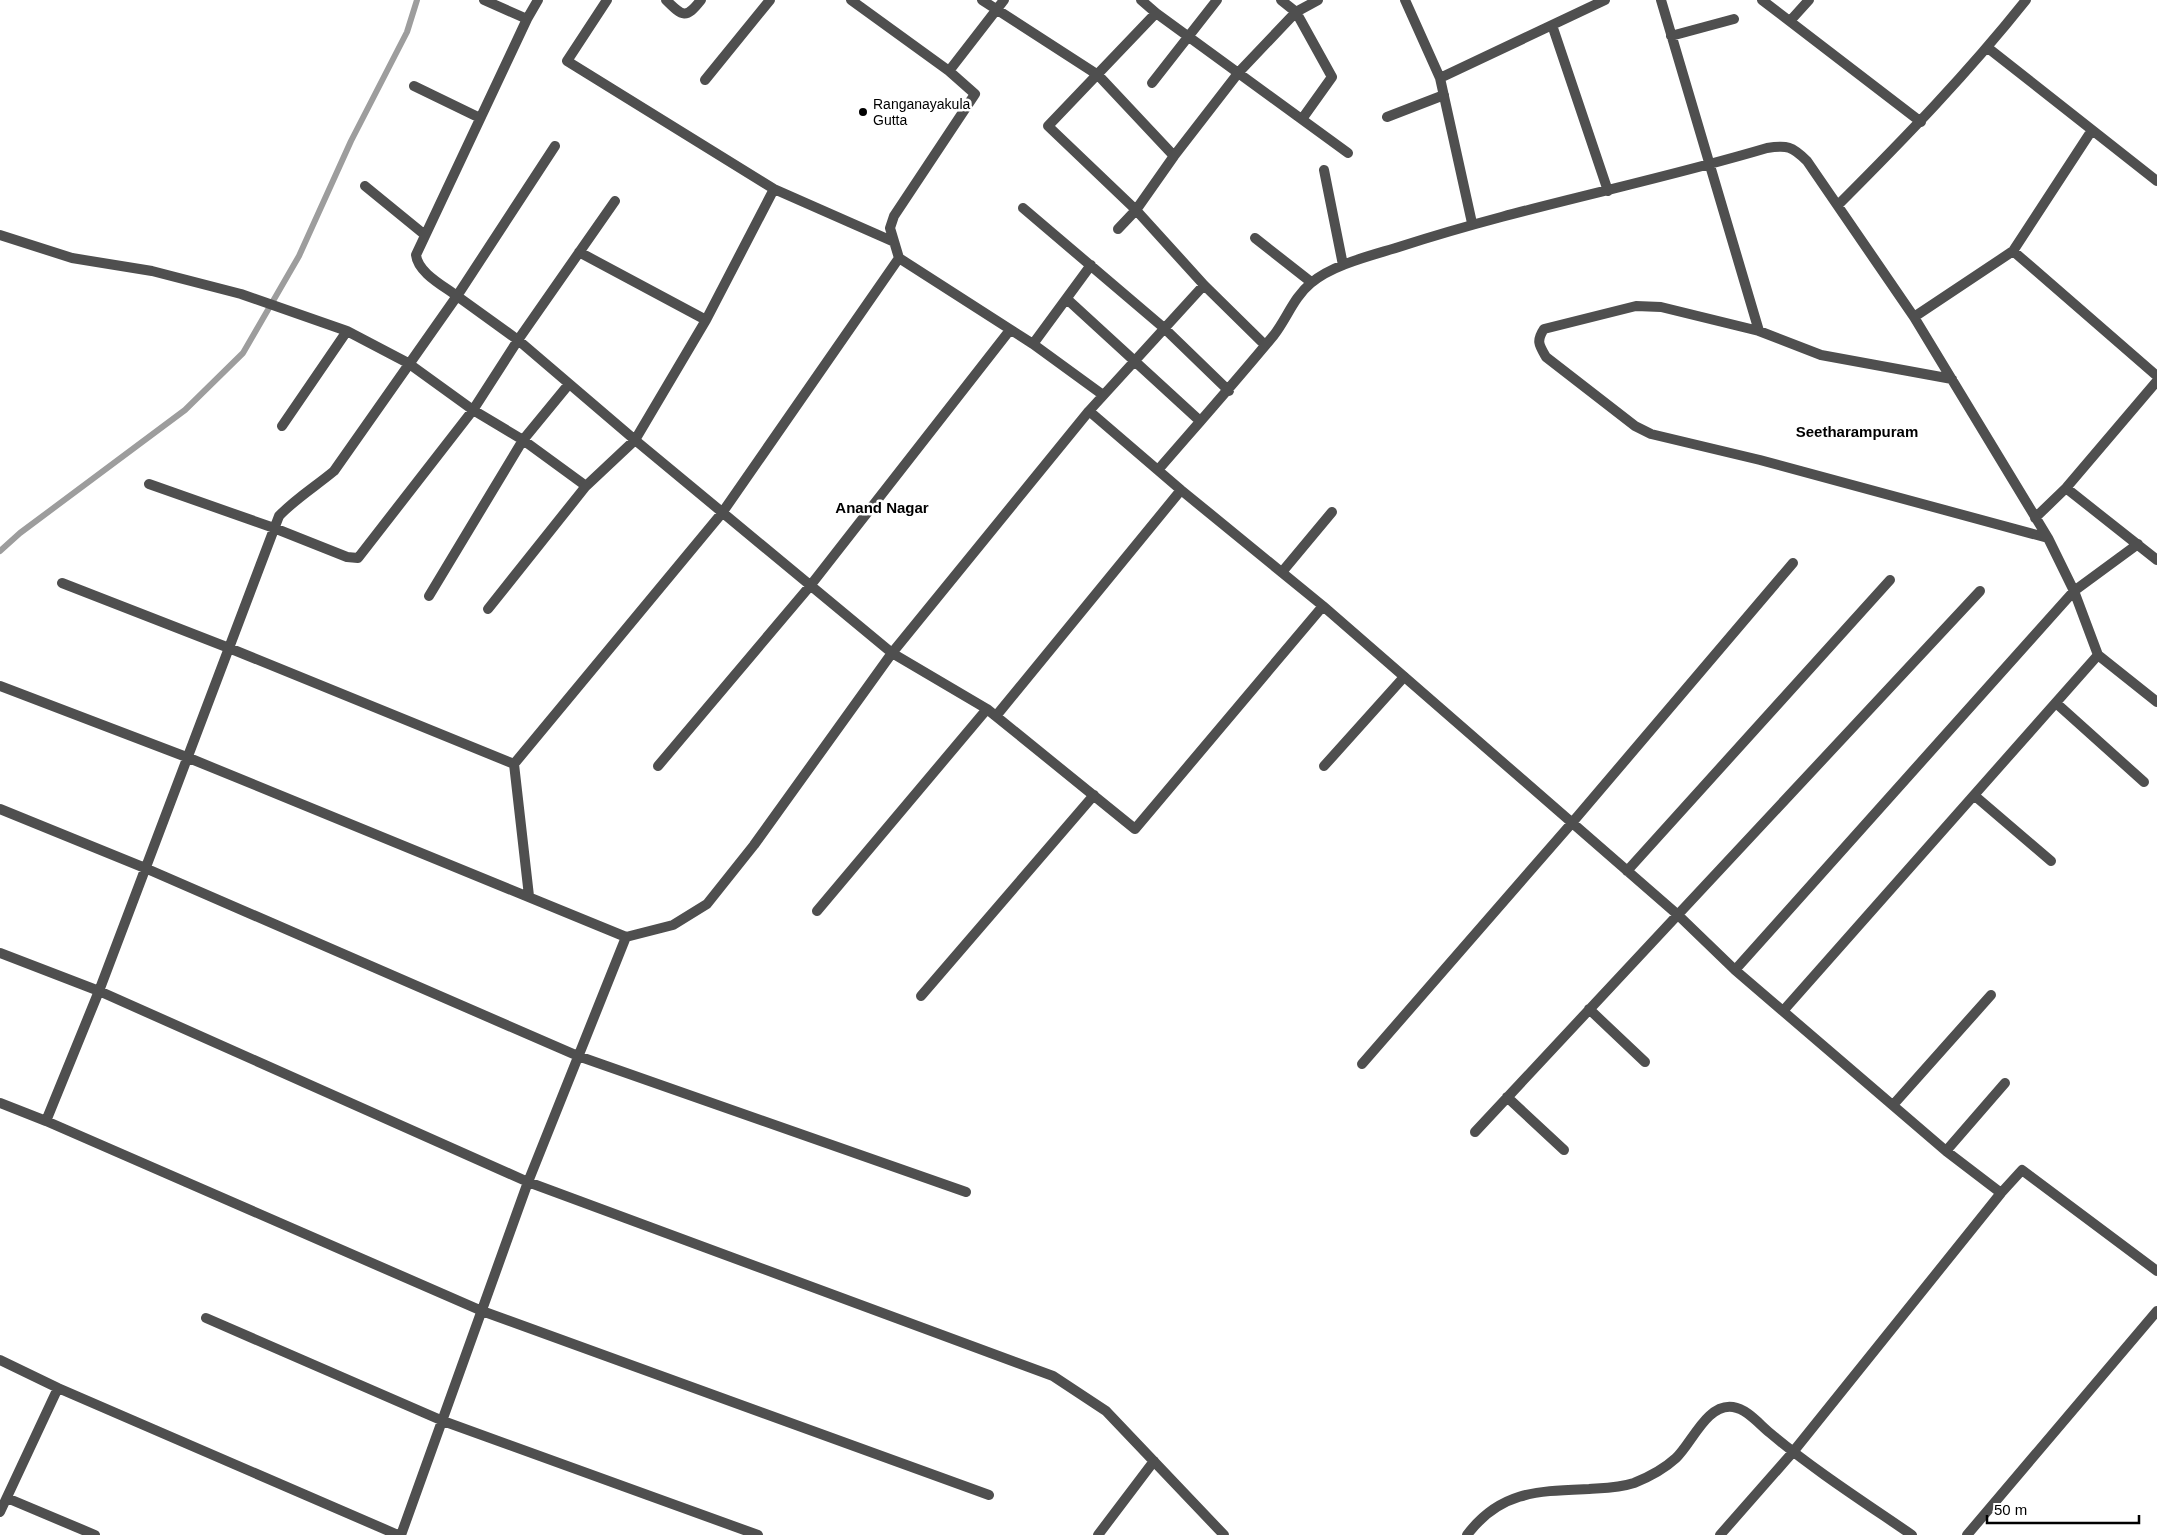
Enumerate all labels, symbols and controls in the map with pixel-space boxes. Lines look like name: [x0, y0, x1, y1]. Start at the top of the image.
place label: Ranganayakula Gutta: [873, 96, 971, 128]
marker: Ranganayakula Gutta: [857, 106, 869, 118]
district label: Seetharampuram: [1796, 423, 1918, 440]
district label: Anand Nagar: [835, 499, 929, 516]
scale bar: [1987, 1492, 2140, 1524]
text: 50 m: [1994, 1501, 2027, 1518]

